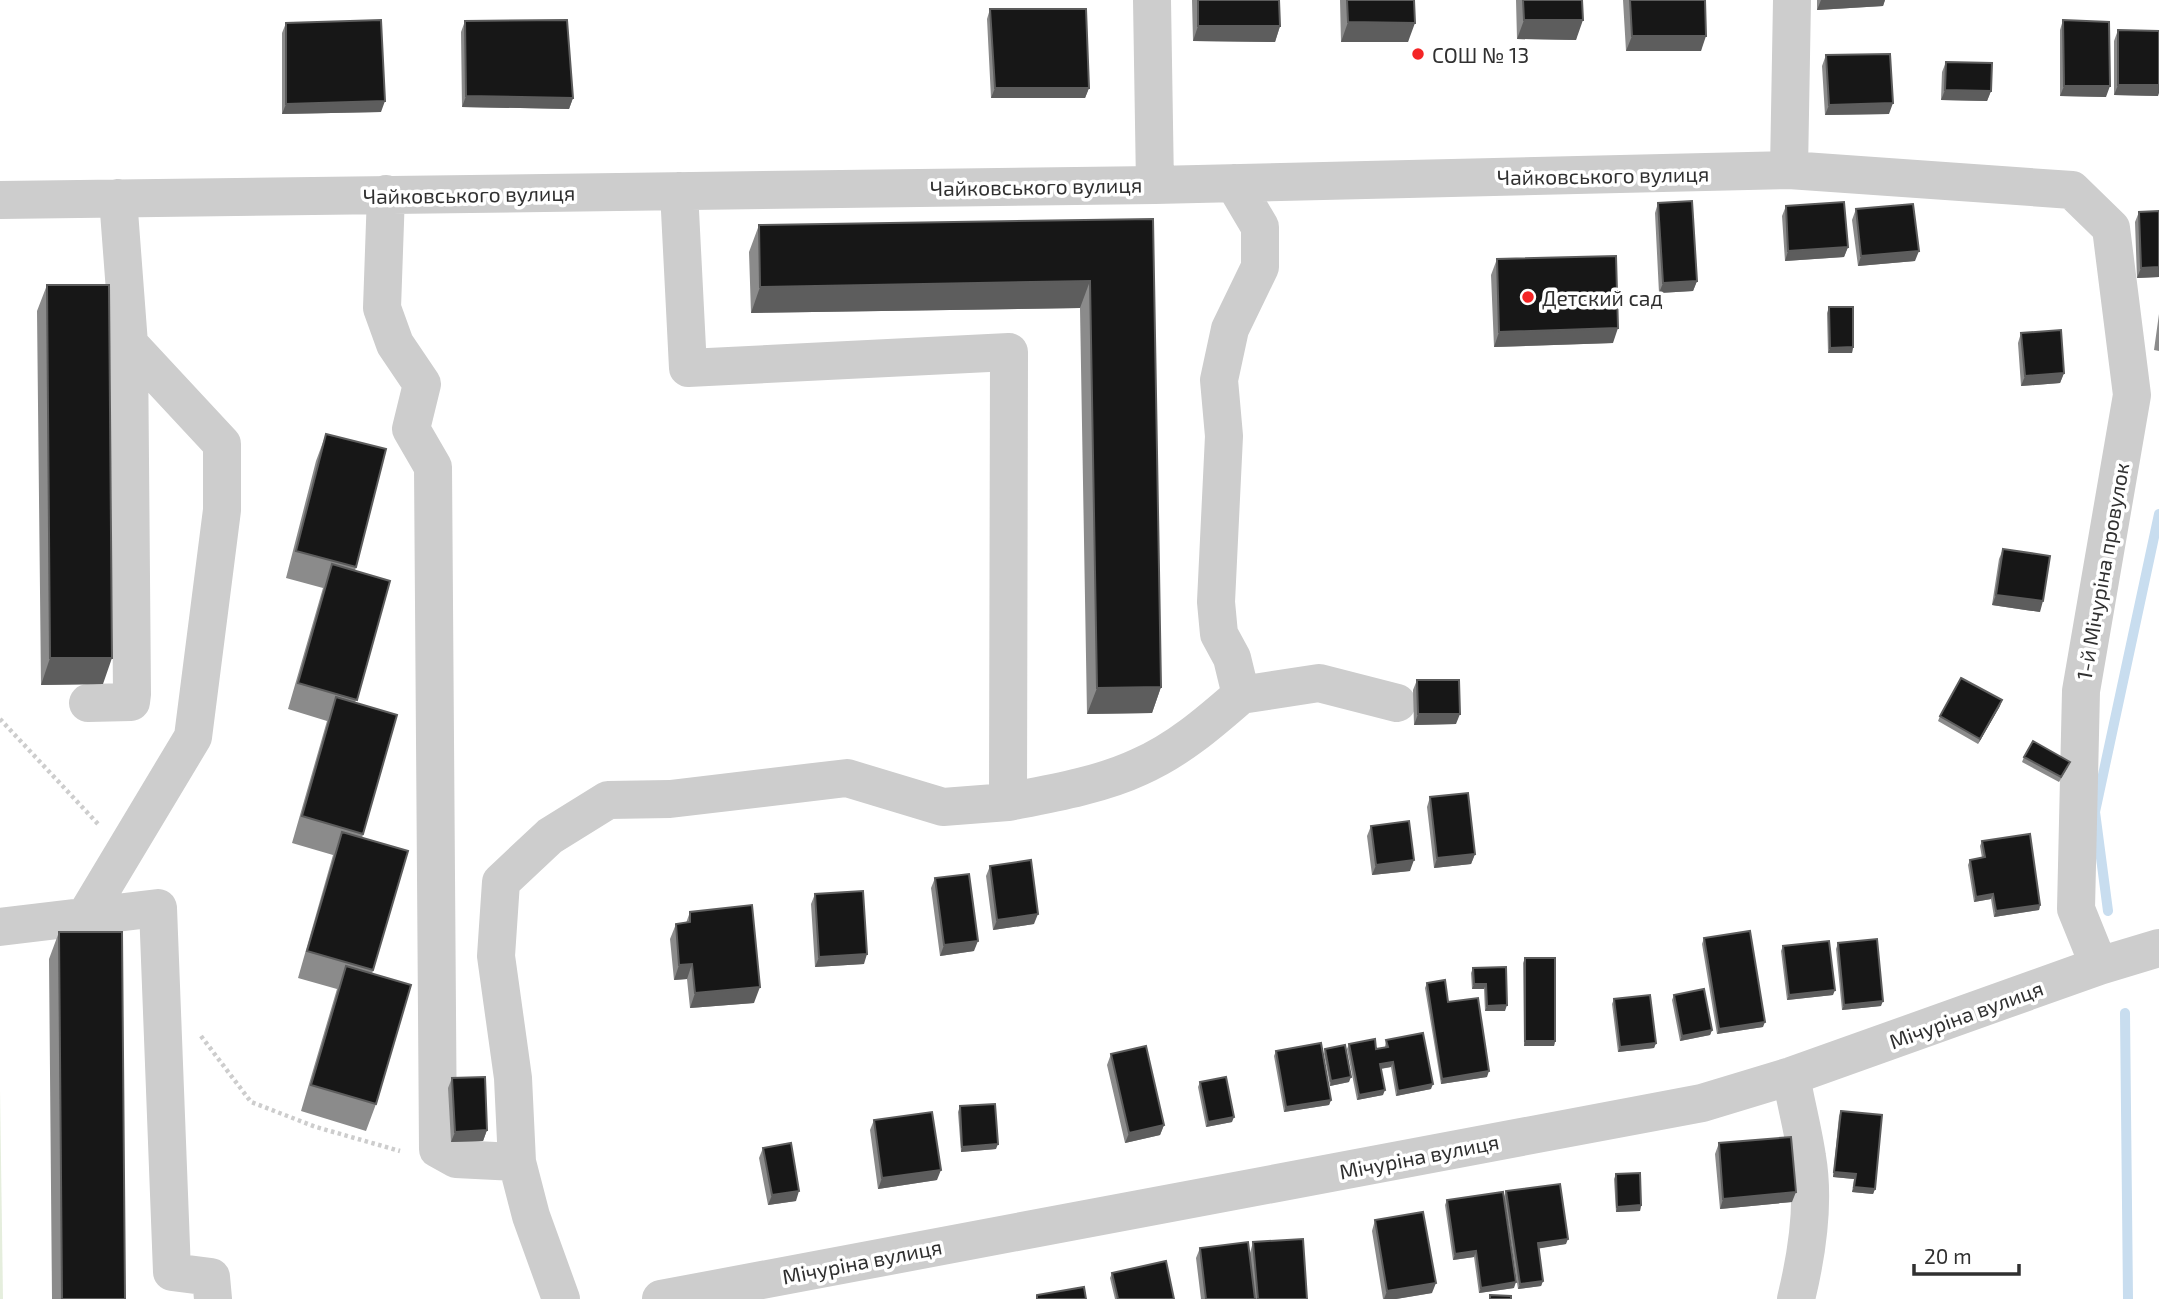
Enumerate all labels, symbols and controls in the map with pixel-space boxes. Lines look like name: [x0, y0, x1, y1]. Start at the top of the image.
place label: СОШ № 13: [1432, 42, 1529, 67]
marker: СОШ № 13: [1410, 46, 1426, 62]
street label: Чайковського вулиця: [1497, 161, 1709, 190]
street label: Чайковського вулиця: [930, 172, 1142, 201]
street label: Чайковського вулиця: [363, 180, 575, 209]
place label: Детский сад: [1542, 285, 1663, 310]
marker: Детский сад: [1520, 289, 1536, 305]
street label: 1-й Мічуріна провулок: [2071, 460, 2134, 682]
street label: Мічуріна вулиця: [1886, 975, 2047, 1054]
street label: Мічуріна вулиця: [1337, 1128, 1501, 1185]
scale bar: [1914, 1232, 2019, 1276]
street label: Мічуріна вулиця: [780, 1233, 944, 1290]
text: 20 m: [1924, 1243, 1972, 1268]

